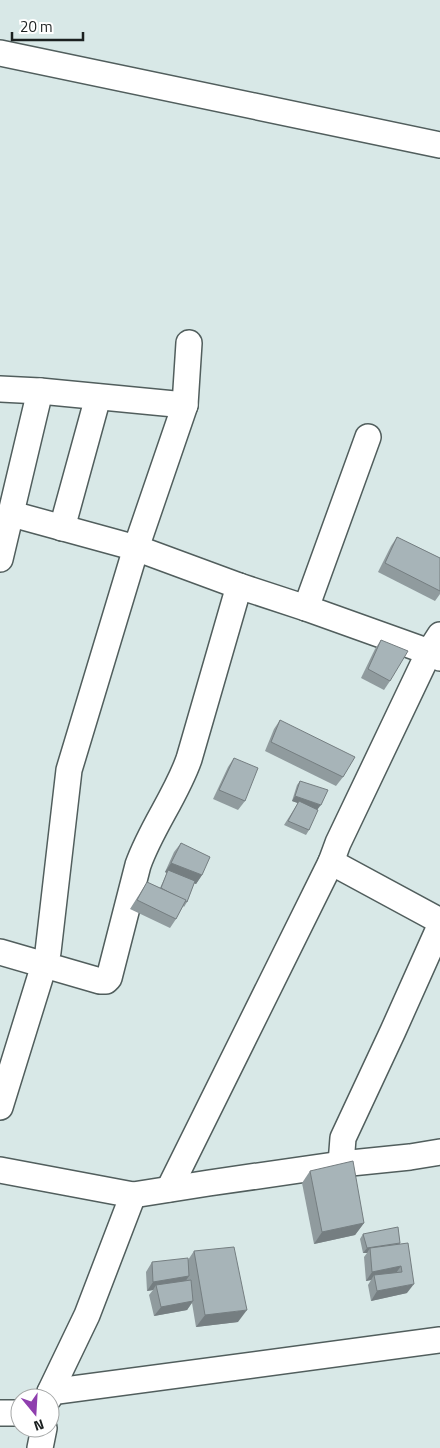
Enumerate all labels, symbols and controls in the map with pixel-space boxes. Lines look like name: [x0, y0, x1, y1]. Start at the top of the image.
scale bar: [12, 10, 84, 42]
text: 20 m: [20, 15, 53, 38]
north arrow: [10, 1388, 60, 1438]
text: N: [31, 1414, 47, 1437]

